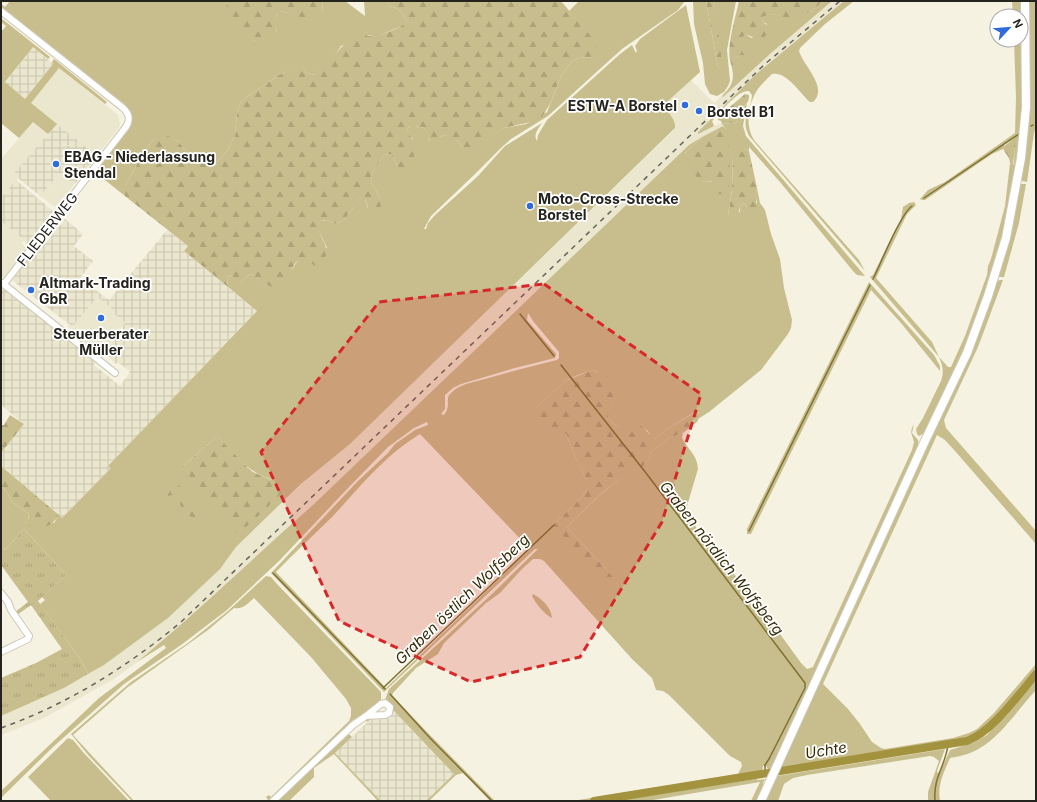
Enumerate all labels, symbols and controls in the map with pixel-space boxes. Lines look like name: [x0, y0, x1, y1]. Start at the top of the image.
north arrow: [989, 8, 1029, 48]
text: N: [1010, 17, 1026, 30]
place label: ESTW-A Borstel: [568, 97, 677, 114]
marker: ESTW-A Borstel: [680, 100, 690, 110]
place label: Borstel B1: [707, 103, 774, 120]
marker: Borstel B1: [694, 106, 704, 116]
place label: EBAG - Niederlassung Stendal: [64, 148, 215, 181]
marker: EBAG - Niederlassung Stendal: [51, 159, 61, 169]
street label: FLIEDERWEG: [13, 189, 81, 269]
place label: Moto-Cross-Strecke Borstel: [538, 190, 679, 223]
marker: Moto-Cross-Strecke Borstel: [525, 201, 535, 211]
place label: Altmark-Trading GbR: [39, 274, 151, 307]
marker: Altmark-Trading GbR: [26, 285, 36, 295]
marker: Steuerberater Müller: [96, 313, 106, 323]
place label: Steuerberater Müller: [53, 325, 149, 358]
water label: Graben nördlich Wolfsberg: [656, 477, 788, 639]
water label: Graben östlich Wolfsberg: [391, 530, 533, 668]
water label: Uchte: [804, 737, 848, 763]

